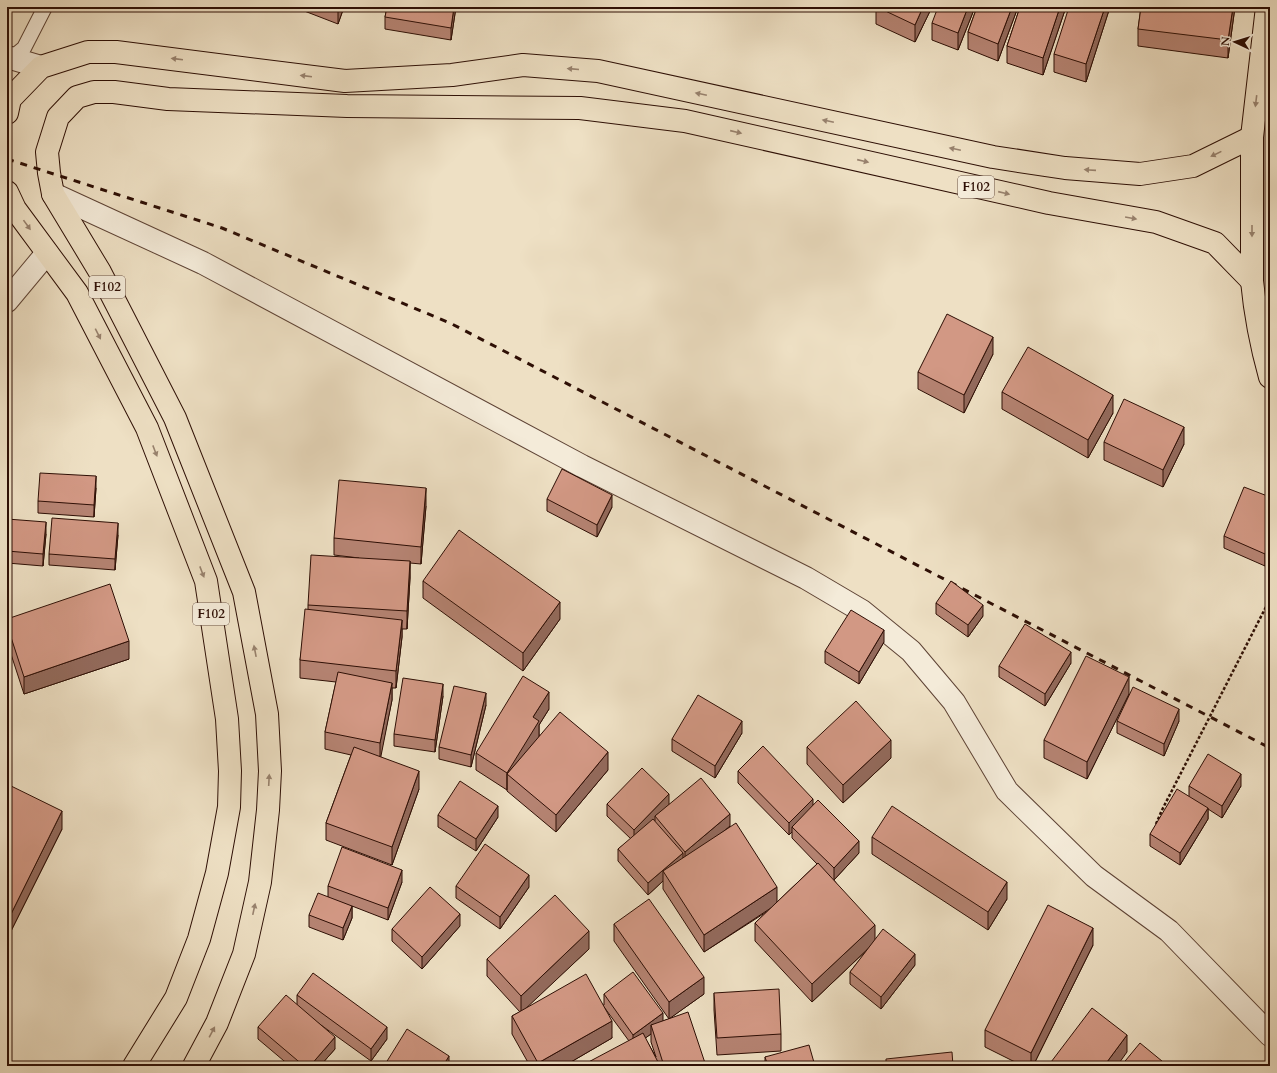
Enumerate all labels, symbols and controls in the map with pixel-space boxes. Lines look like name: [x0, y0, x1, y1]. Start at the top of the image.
north arrow: [1215, 22, 1255, 62]
text: N: [1218, 36, 1233, 47]
one-way arrow: [171, 56, 183, 63]
one-way arrow: [567, 66, 579, 72]
one-way arrow: [300, 73, 312, 79]
one-way arrow: [695, 90, 707, 96]
one-way arrow: [1253, 95, 1259, 107]
one-way arrow: [822, 118, 834, 124]
one-way arrow: [730, 130, 743, 136]
one-way arrow: [949, 145, 961, 151]
one-way arrow: [1211, 151, 1222, 157]
one-way arrow: [857, 159, 869, 165]
one-way arrow: [1084, 166, 1096, 173]
road number: F102: [958, 176, 994, 198]
one-way arrow: [998, 190, 1010, 196]
one-way arrow: [1125, 215, 1137, 221]
one-way arrow: [23, 220, 31, 231]
one-way arrow: [1249, 225, 1255, 238]
road number: F102: [89, 276, 125, 298]
one-way arrow: [95, 328, 101, 340]
one-way arrow: [153, 445, 159, 457]
one-way arrow: [200, 566, 206, 578]
road number: F102: [193, 603, 229, 625]
one-way arrow: [252, 645, 258, 658]
one-way arrow: [266, 774, 273, 786]
one-way arrow: [252, 903, 258, 915]
one-way arrow: [209, 1026, 216, 1038]

